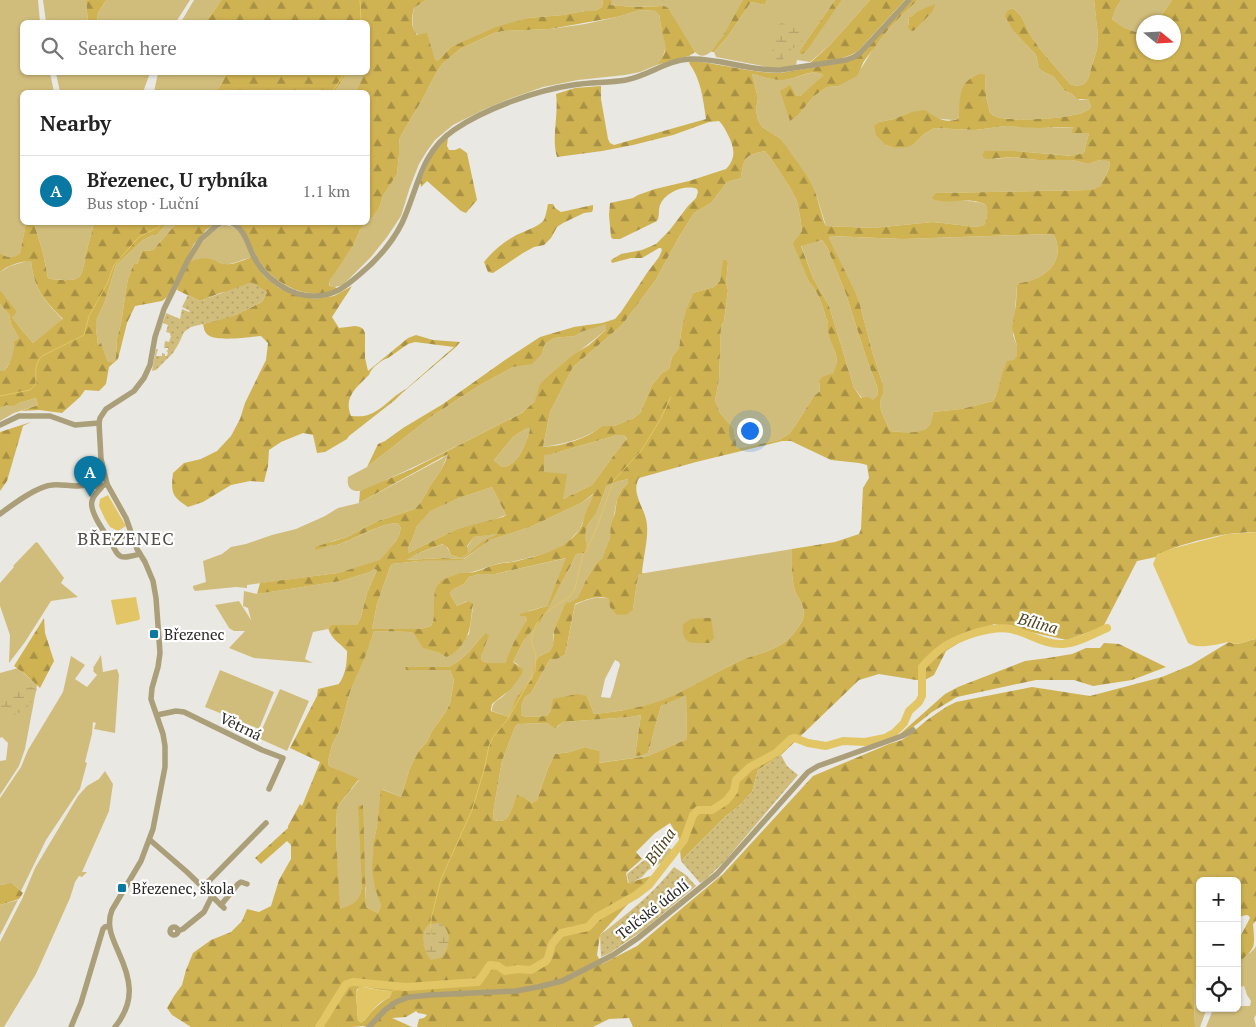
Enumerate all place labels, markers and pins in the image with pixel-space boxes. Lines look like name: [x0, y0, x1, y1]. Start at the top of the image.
pin: A: [74, 456, 106, 497]
place label: Březenec: [164, 624, 225, 644]
marker: Březenec: [148, 628, 160, 640]
place label: Březenec, škola: [132, 878, 235, 898]
marker: Březenec, škola: [116, 882, 128, 894]

